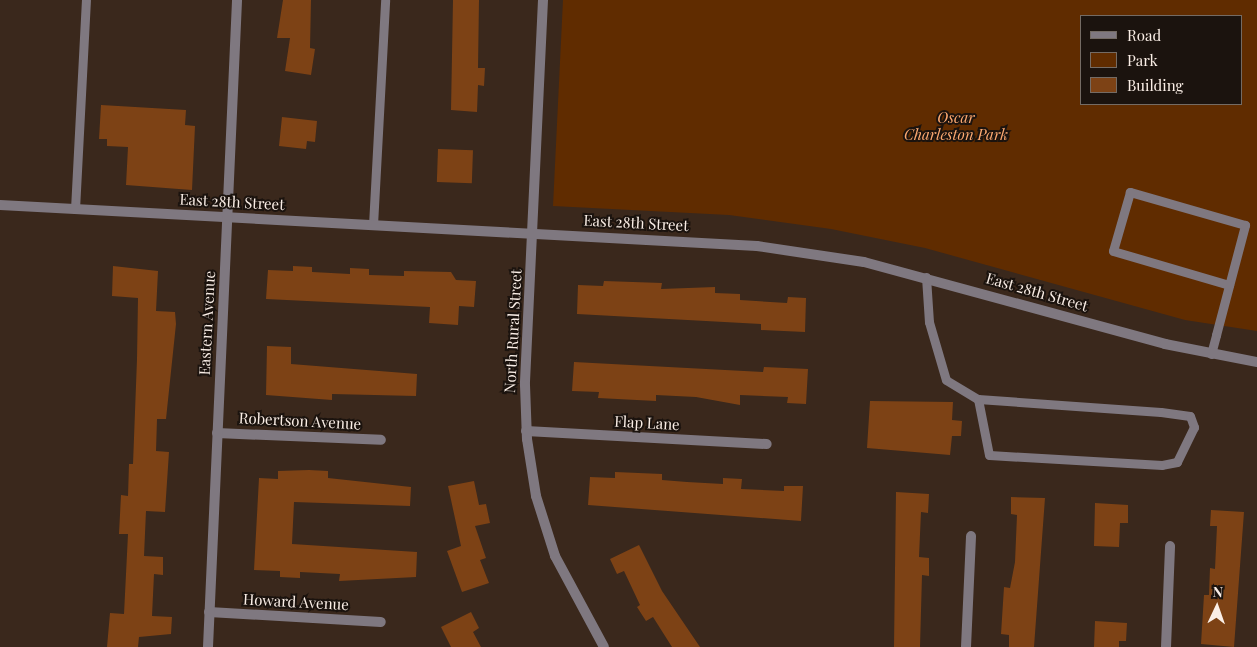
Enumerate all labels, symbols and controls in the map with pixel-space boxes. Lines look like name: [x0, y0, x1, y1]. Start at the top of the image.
legend: [1080, 15, 1242, 105]
text: Road: [1127, 25, 1161, 45]
text: Park: [1127, 50, 1158, 70]
text: Building: [1127, 75, 1183, 95]
park label: Oscar Charleston Park: [904, 108, 1008, 143]
street label: East 28th Street: [179, 190, 285, 214]
street label: East 28th Street: [583, 211, 689, 235]
street label: North Rural Street: [501, 269, 525, 393]
street label: East 28th Street: [984, 269, 1090, 315]
street label: Eastern Avenue: [195, 270, 219, 376]
street label: Robertson Avenue: [238, 409, 362, 433]
street label: Flap Lane: [614, 412, 680, 434]
north arrow: [1192, 582, 1242, 632]
text: N: [1212, 582, 1223, 601]
street label: Howard Avenue: [242, 590, 350, 614]

